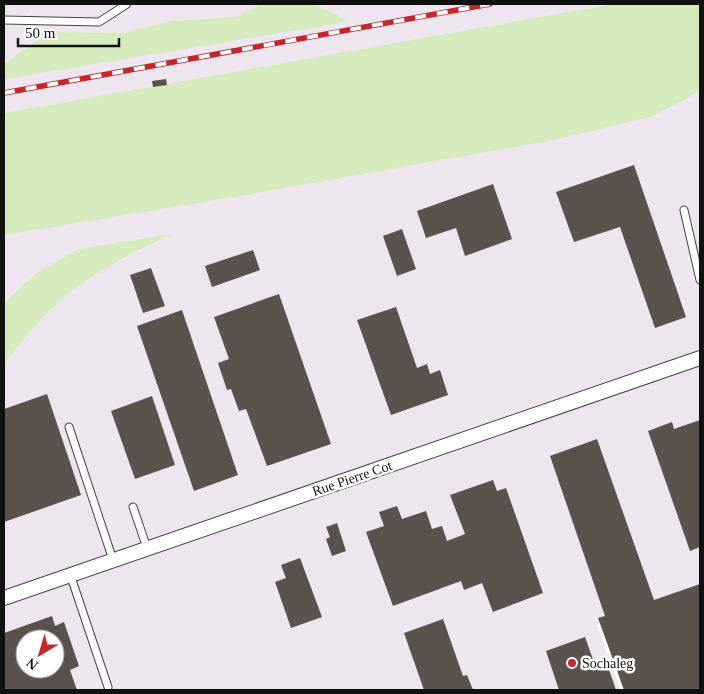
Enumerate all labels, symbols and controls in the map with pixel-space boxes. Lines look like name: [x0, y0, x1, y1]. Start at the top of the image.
scale bar: [18, 15, 119, 47]
text: 50 m: [25, 25, 56, 41]
street label: Rue Pierre Cot: [310, 458, 394, 499]
north arrow: [15, 629, 65, 679]
text: N: [24, 655, 41, 673]
place label: Sochaleg: [582, 656, 633, 671]
marker: Sochaleg: [566, 657, 578, 669]

